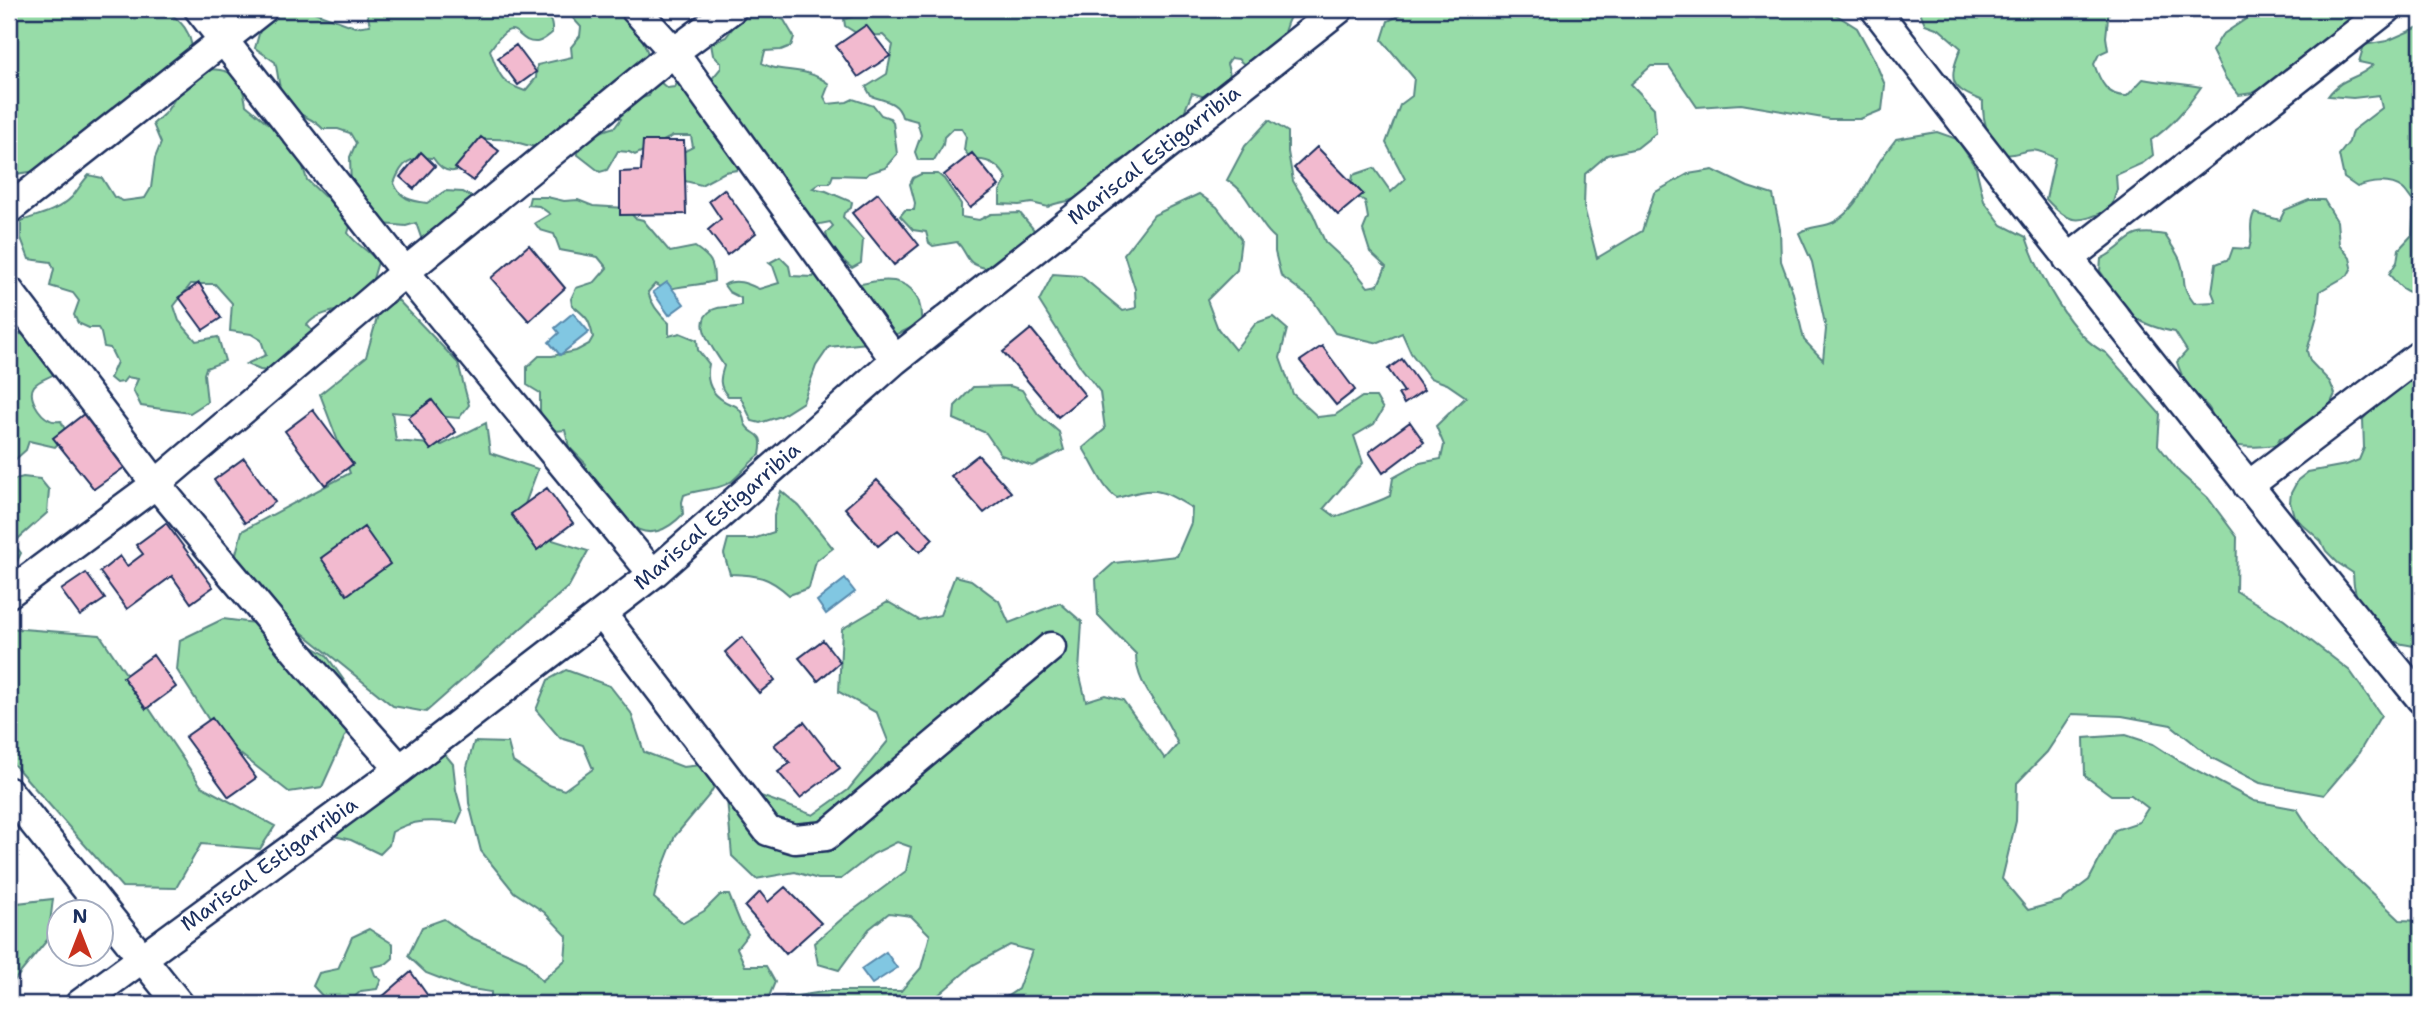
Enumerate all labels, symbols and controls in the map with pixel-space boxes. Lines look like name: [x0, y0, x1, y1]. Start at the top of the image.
street label: Mariscal Estigarribia: [1062, 79, 1246, 231]
street label: Mariscal Estigarribia: [628, 436, 806, 596]
street label: Mariscal Estigarribia: [175, 790, 363, 938]
north arrow: [46, 898, 116, 968]
text: N: [72, 904, 88, 929]

